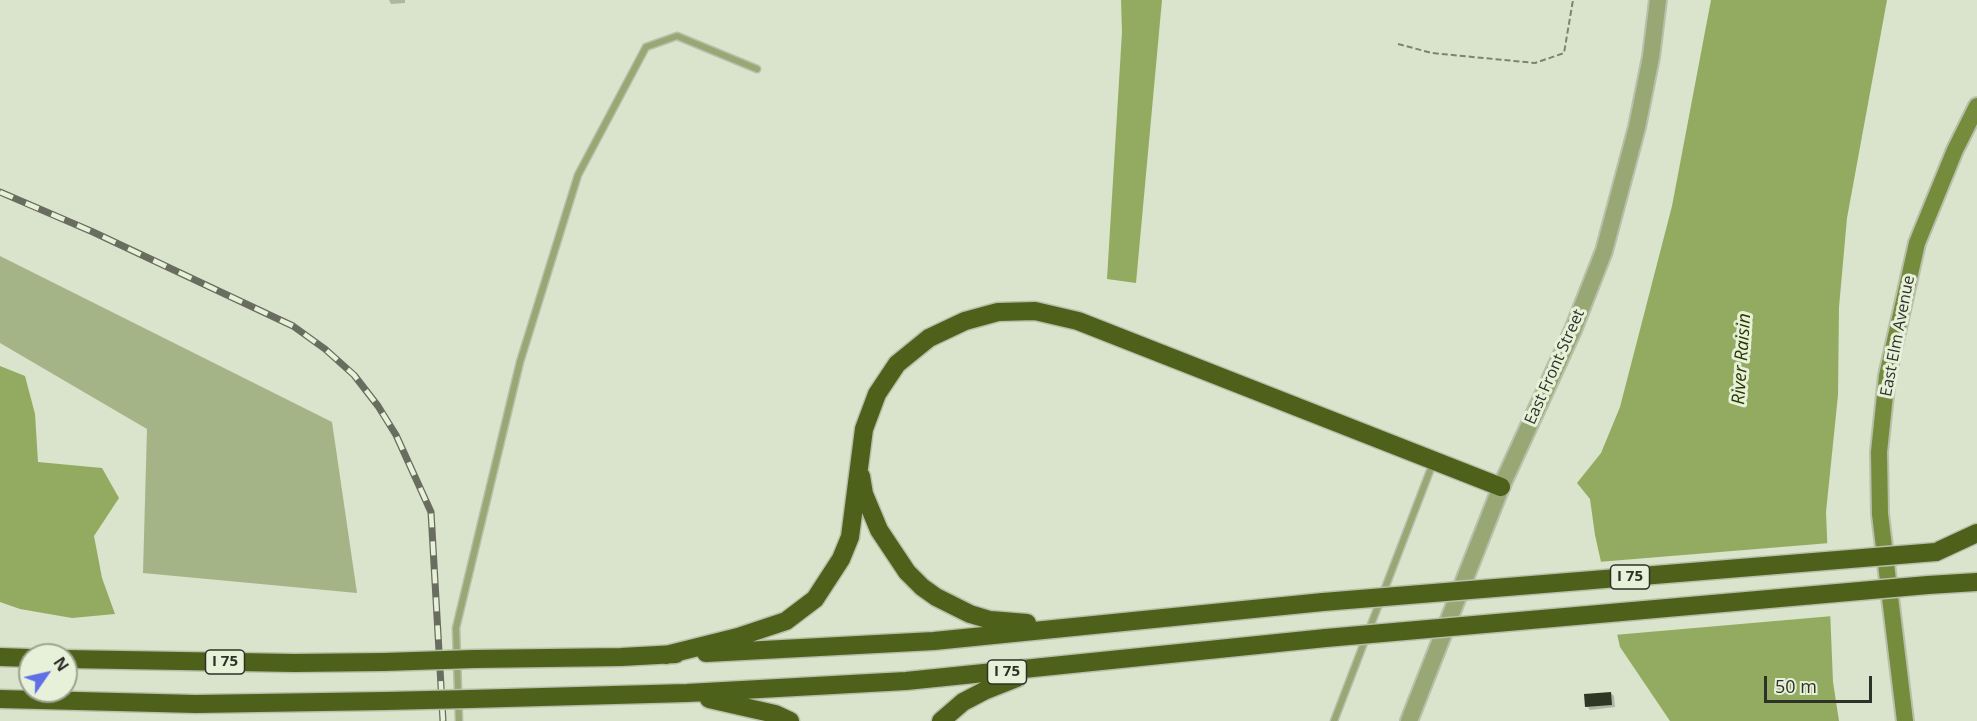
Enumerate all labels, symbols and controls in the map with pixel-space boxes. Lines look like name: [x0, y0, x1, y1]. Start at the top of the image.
street label: East Elm Avenue: [1877, 274, 1919, 398]
street label: East Front Street: [1521, 306, 1589, 428]
water label: River Raisin: [1728, 313, 1756, 405]
road number: I 75: [1610, 565, 1650, 589]
north arrow: [18, 643, 78, 703]
road number: I 75: [206, 650, 244, 674]
text: N: [49, 653, 74, 676]
road number: I 75: [988, 660, 1026, 684]
scale bar: [1767, 664, 1875, 702]
text: 50 m: [1775, 674, 1817, 698]

